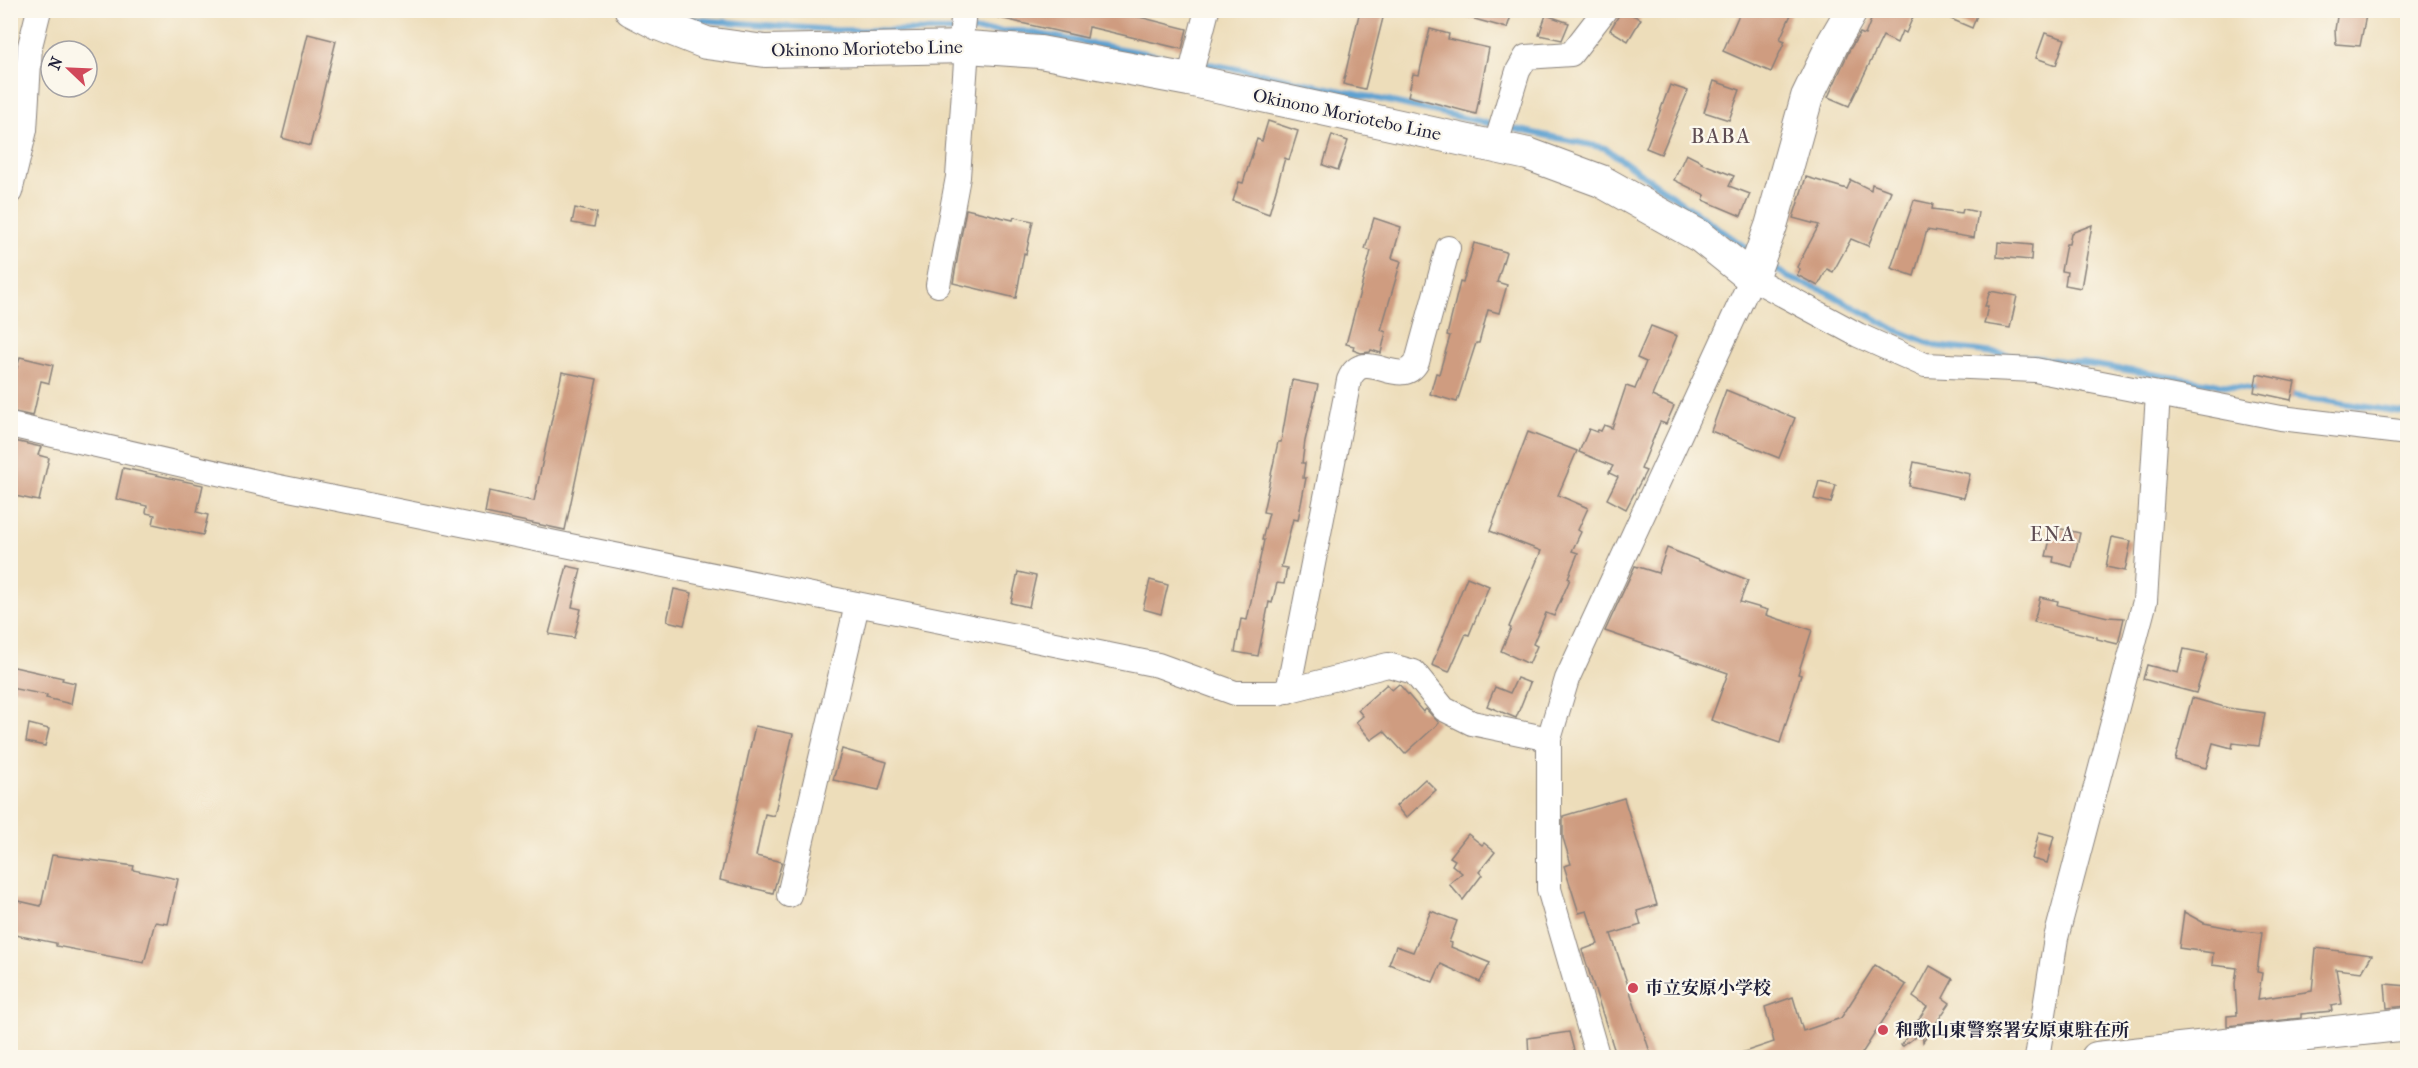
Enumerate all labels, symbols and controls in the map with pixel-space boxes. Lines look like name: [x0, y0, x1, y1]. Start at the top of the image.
street label: Okinono Moriotebo Line: [771, 37, 963, 61]
north arrow: [39, 39, 99, 99]
text: N: [45, 53, 67, 73]
street label: Okinono Moriotebo Line: [1251, 85, 1443, 145]
district label: BABA: [1691, 124, 1751, 148]
district label: ENA: [2030, 522, 2076, 546]
place label: 市立安原小学校: [1645, 978, 1771, 999]
marker: 市立安原小学校: [1626, 981, 1640, 995]
place label: 和歌山東警察署安原東駐在所: [1895, 1020, 2129, 1041]
marker: 和歌山東警察署安原東駐在所: [1876, 1023, 1890, 1037]

